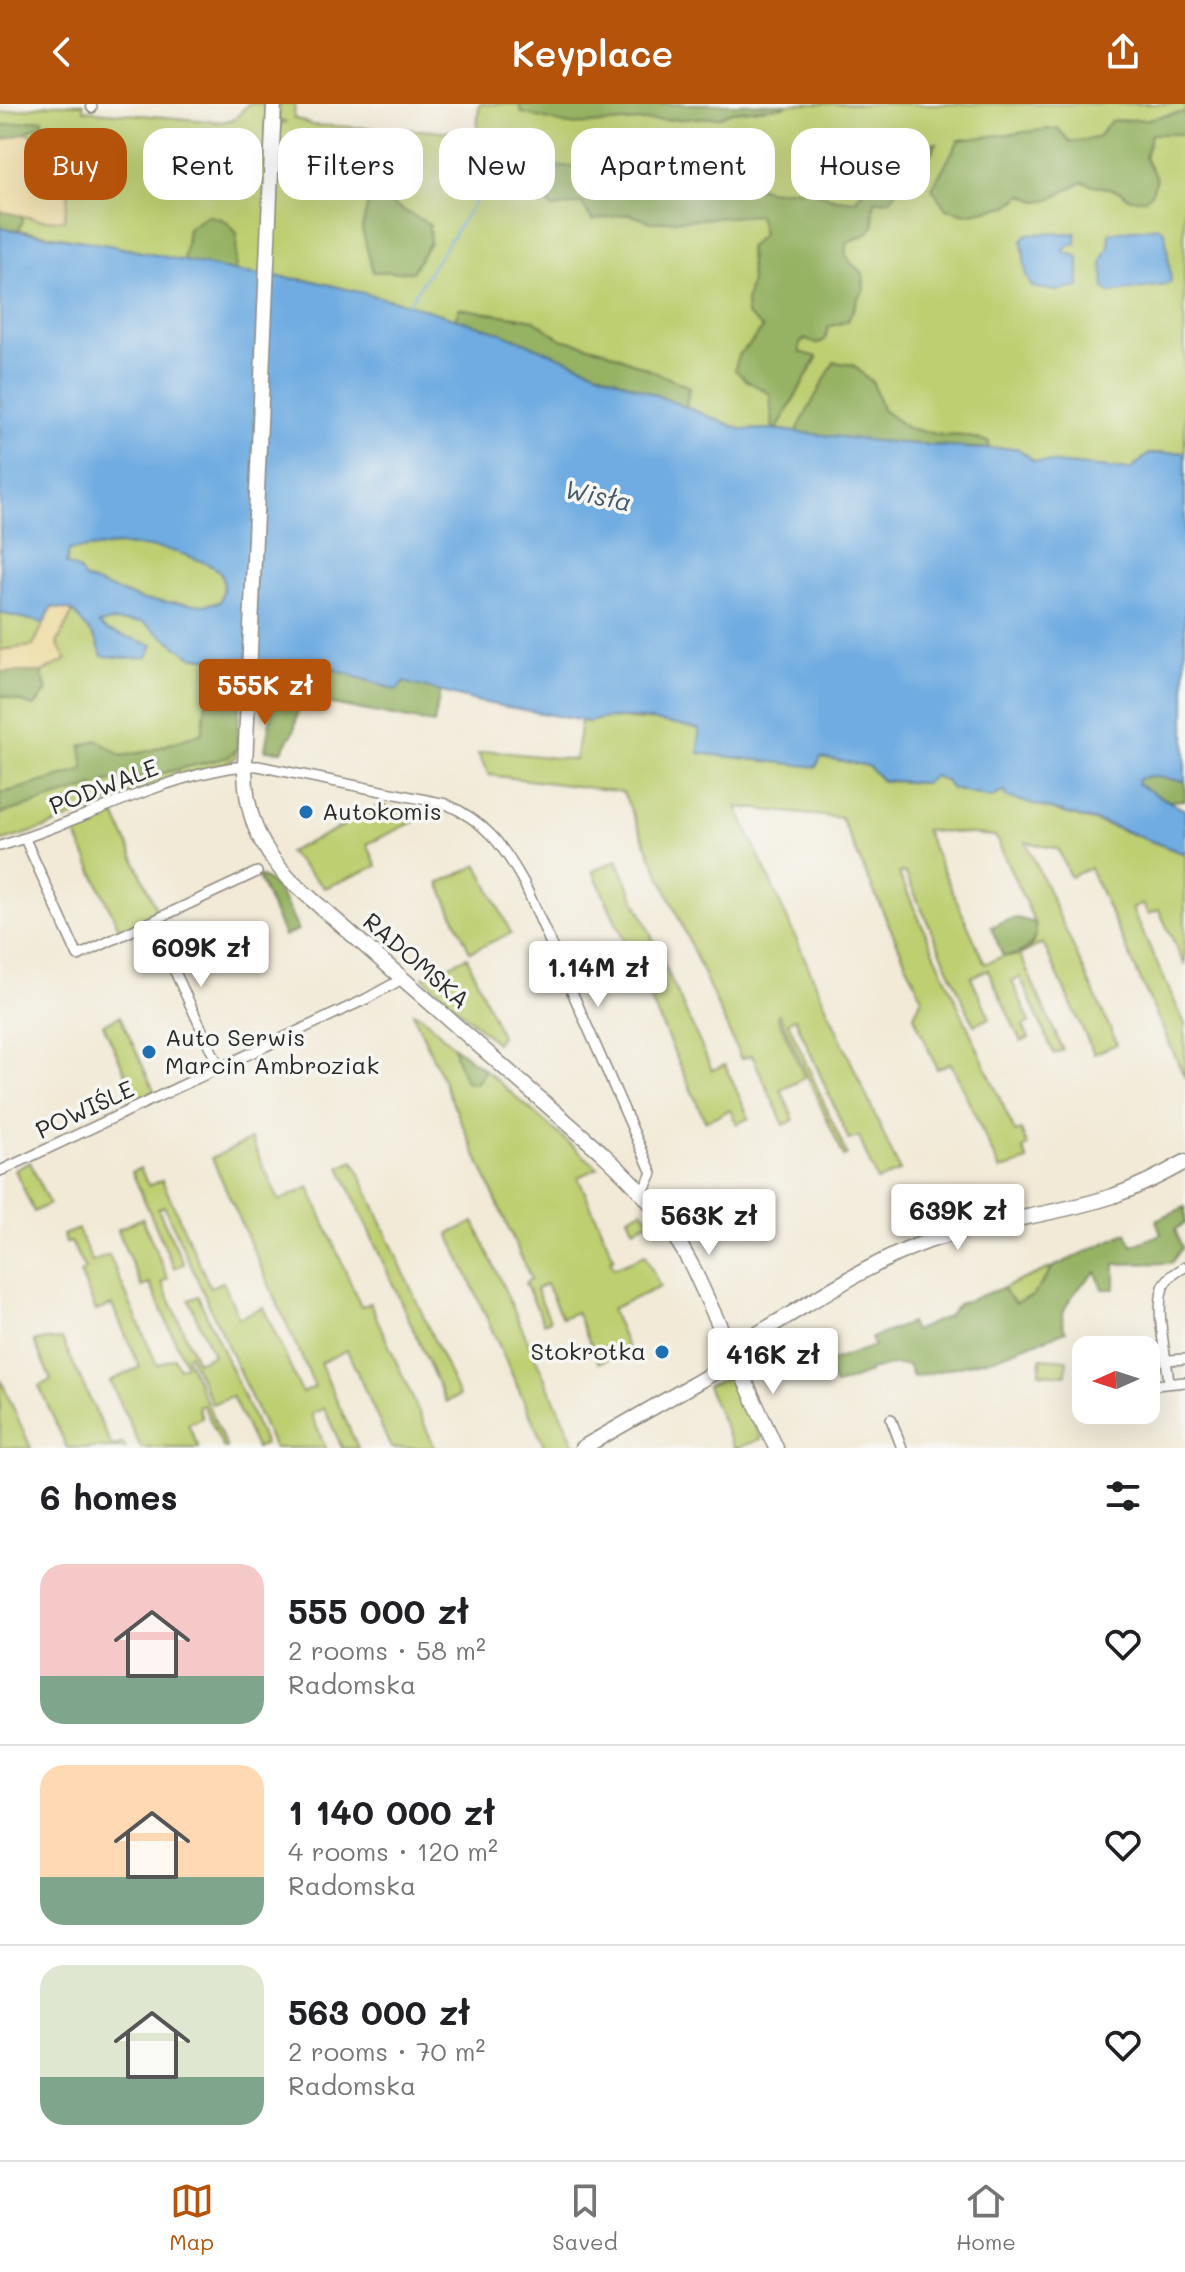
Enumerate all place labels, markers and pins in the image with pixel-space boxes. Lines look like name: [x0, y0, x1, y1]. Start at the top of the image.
pin: 555K zł: [191, 659, 339, 727]
place label: Autokomis: [322, 795, 442, 826]
marker: Autokomis: [297, 803, 315, 821]
pin: 609K zł: [127, 921, 275, 989]
pin: 1.14M zł: [515, 941, 681, 1009]
place label: Auto Serwis Marcin Ambroziak: [165, 1021, 379, 1080]
marker: Auto Serwis Marcin Ambroziak: [140, 1043, 158, 1061]
pin: 639K zł: [884, 1184, 1032, 1252]
pin: 563K zł: [635, 1189, 783, 1257]
pin: 416K zł: [699, 1328, 847, 1396]
place label: Stokrotka: [530, 1335, 646, 1366]
marker: Stokrotka: [653, 1343, 671, 1361]

